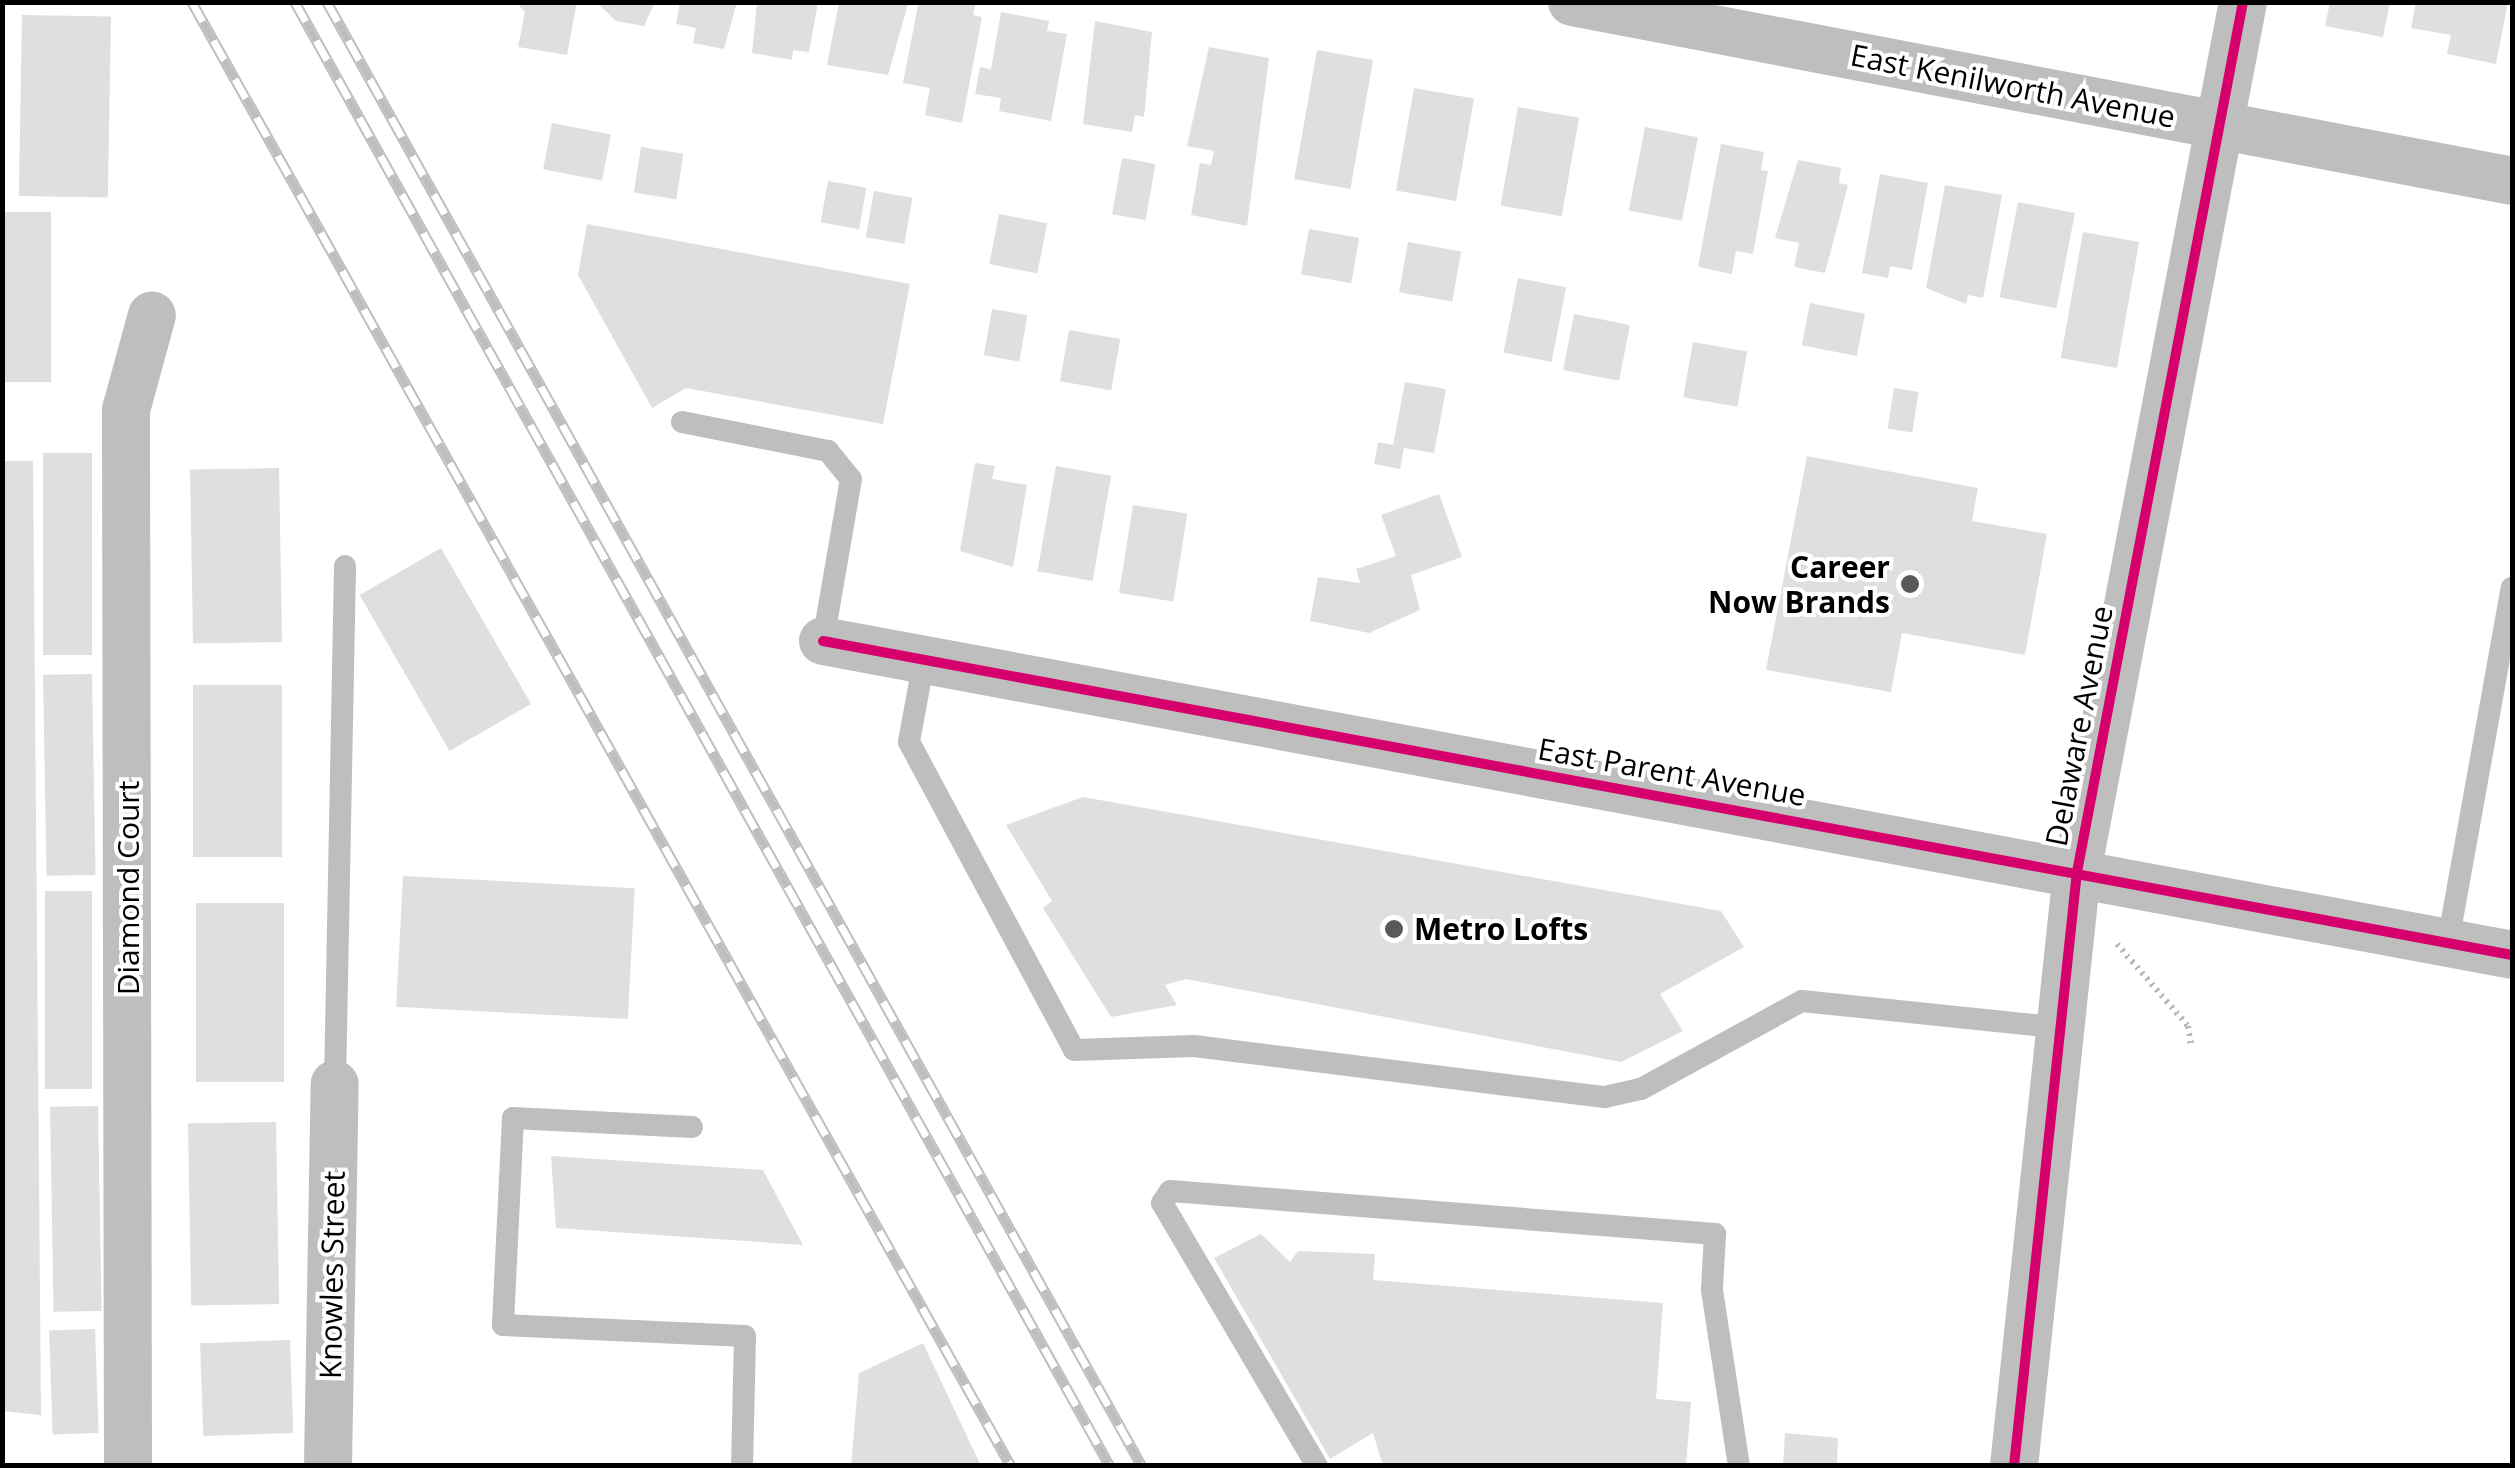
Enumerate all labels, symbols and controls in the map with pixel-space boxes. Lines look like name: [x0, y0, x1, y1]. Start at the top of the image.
street label: East Kenilworth Avenue: [1848, 37, 2178, 135]
place label: Career Now Brands: [1708, 549, 1890, 620]
marker: Career Now Brands: [1899, 573, 1921, 595]
street label: Delaware Avenue: [2038, 603, 2120, 849]
street label: East Parent Avenue: [1535, 731, 1809, 813]
street label: Diamond Court: [110, 781, 146, 995]
place label: Metro Lofts: [1414, 911, 1588, 947]
marker: Metro Lofts: [1383, 918, 1405, 940]
street label: Knowles Street: [312, 1171, 352, 1379]

